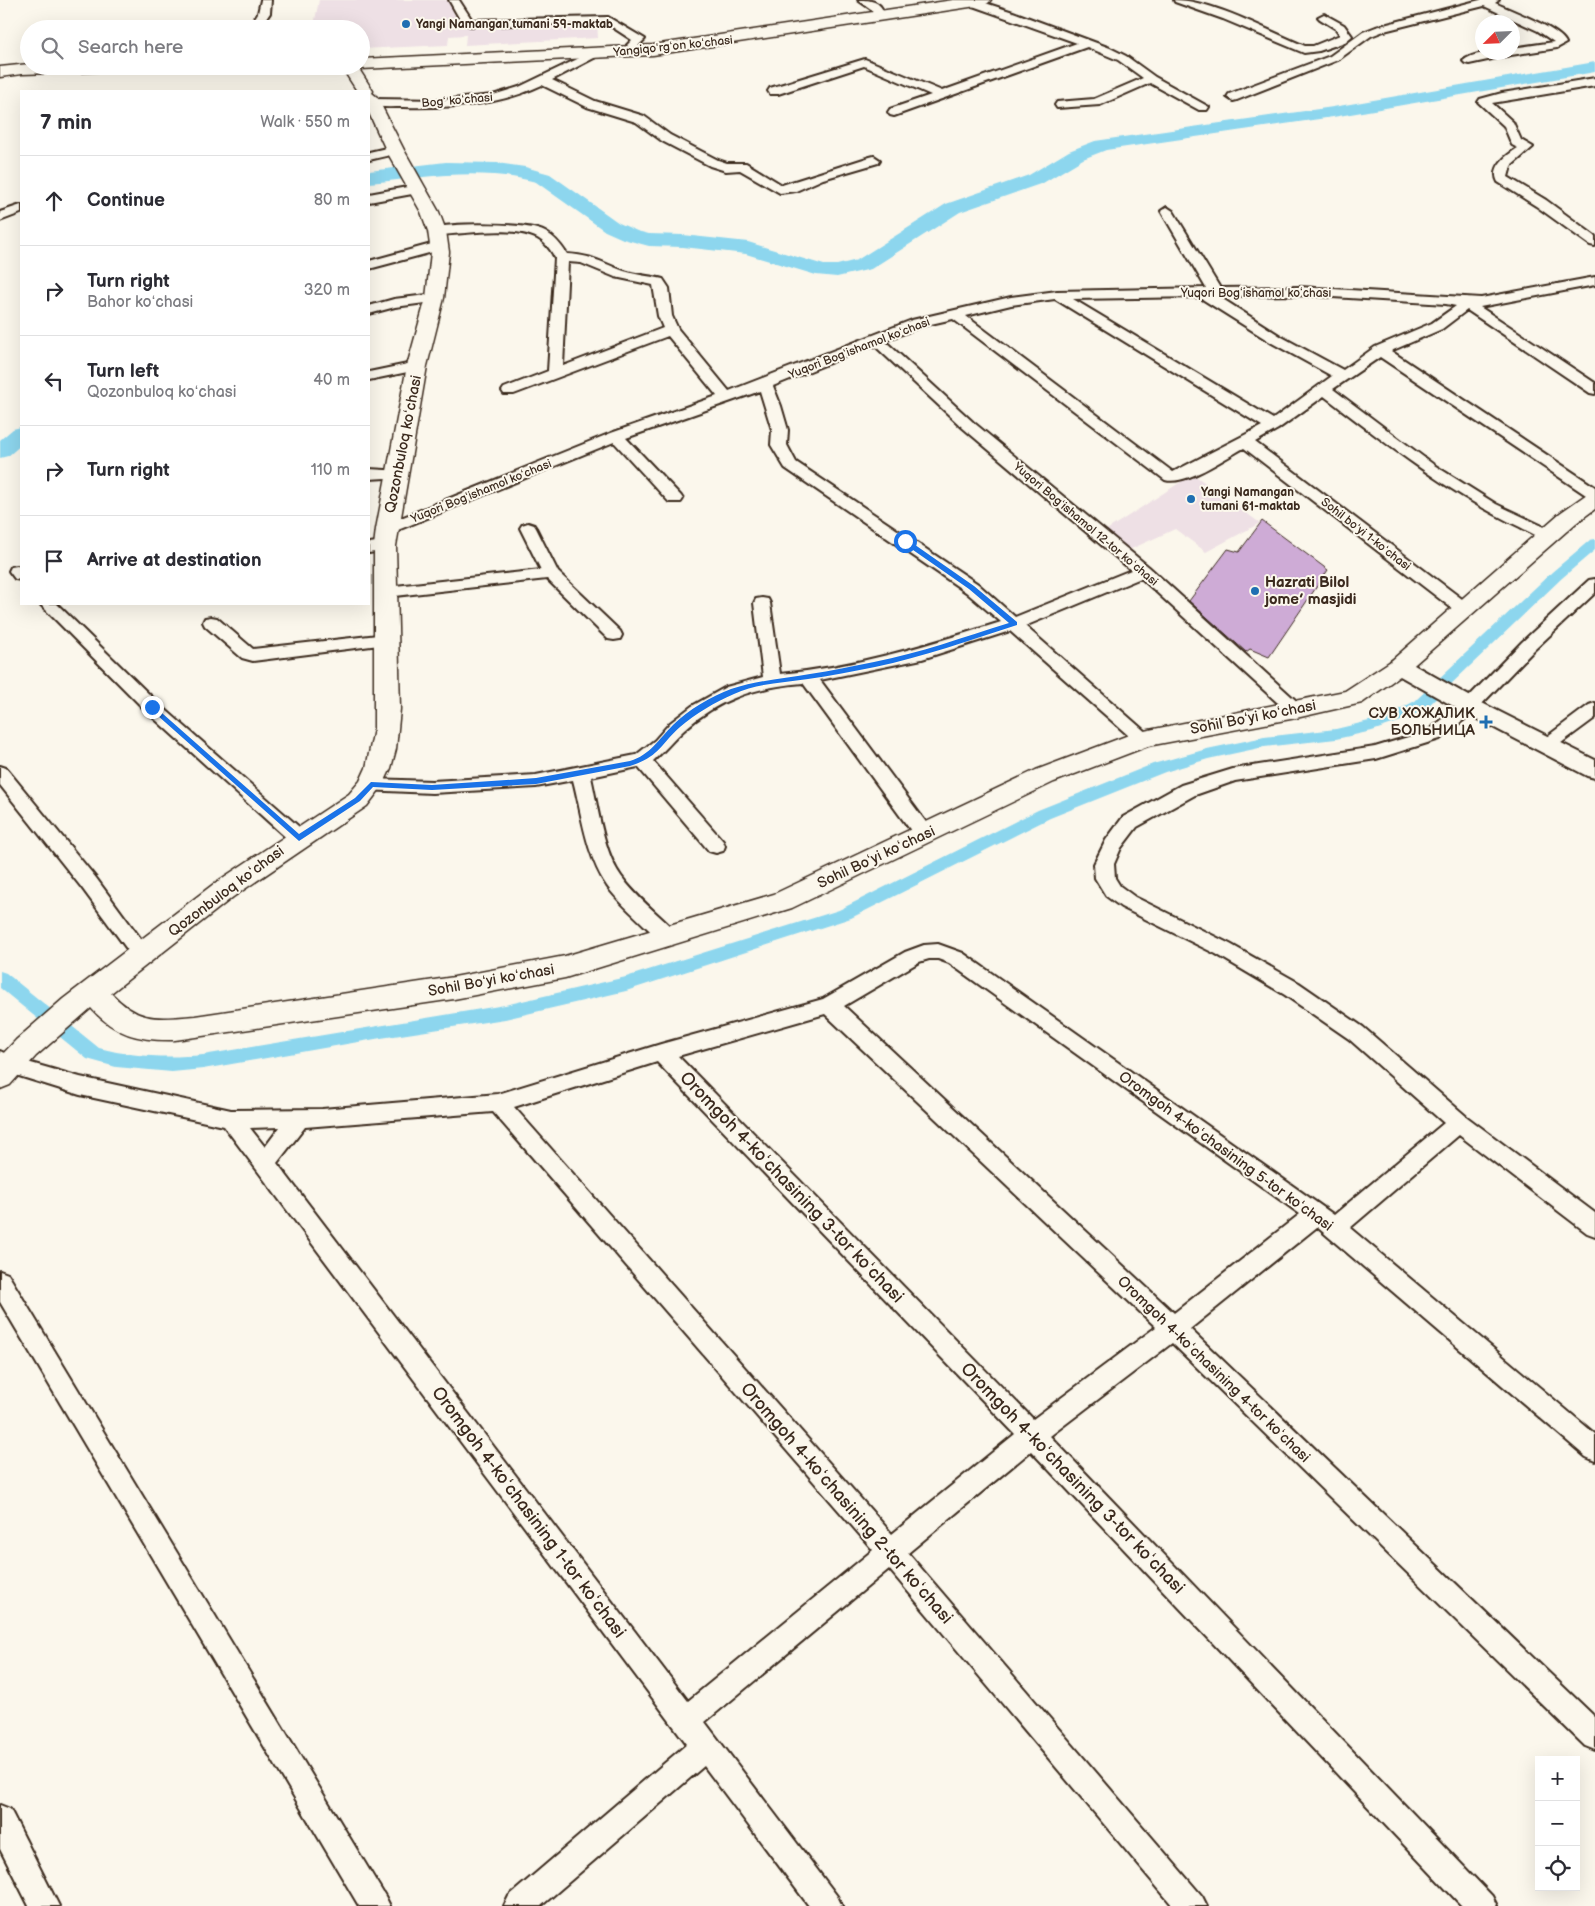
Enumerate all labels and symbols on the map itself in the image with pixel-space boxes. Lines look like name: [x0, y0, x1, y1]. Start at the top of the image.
north arrow: [1475, 15, 1520, 60]
place label: Yangi Namangan tumani 59-maktab: [416, 17, 613, 32]
marker: Yangi Namangan tumani 59-maktab: [400, 18, 412, 30]
street label: Yangiqoʻrgʻon koʻchasi: [612, 33, 734, 60]
street label: Bogʻ koʻchasi: [421, 90, 494, 111]
street label: Yuqori Bogʻishamol koʻchasi: [1180, 286, 1331, 301]
street label: Yuqori Bogʻishamol koʻchasi: [785, 314, 932, 383]
street label: Qozonbuloq koʻchasi: [381, 374, 426, 515]
street label: Yuqori Bogʻishamol koʻchasi: [408, 456, 554, 527]
street label: Yuqori Bogʻishamol 12-tor koʻchasi: [1009, 459, 1161, 589]
place label: Yangi Namangan tumani 61-maktab: [1200, 485, 1300, 514]
marker: Yangi Namangan tumani 61-maktab: [1185, 493, 1197, 505]
street label: Sohil boʻyi 1-koʻchasi: [1318, 495, 1414, 574]
route start: [894, 530, 917, 553]
place label: Hazrati Bilol jome’ masjidi: [1264, 573, 1357, 609]
marker: Hazrati Bilol jome’ masjidi: [1249, 585, 1261, 597]
route end: [141, 696, 164, 719]
street label: Sohil Boʻyi koʻchasi: [1188, 696, 1318, 739]
place label: СУВ ХОЖАЛИК БОЛЬНИЦА: [1368, 704, 1476, 740]
marker: СУВ ХОЖАЛИК БОЛЬНИЦА: [1479, 715, 1493, 729]
street label: Sohil Boʻyi koʻchasi: [814, 822, 938, 893]
street label: Qozonbuloq koʻchasi: [165, 842, 288, 941]
street label: Sohil Boʻyi koʻchasi: [426, 960, 556, 1001]
street label: Oromgoh 4-koʻchasining 3-tor koʻchasi: [675, 1067, 908, 1307]
street label: Oromgoh 4-koʻchasining 5-tor koʻchasi: [1115, 1067, 1337, 1236]
street label: Oromgoh 4-koʻchasining 4-tor koʻchasi: [1113, 1272, 1314, 1467]
street label: Oromgoh 4-koʻchasining 3-tor koʻchasi: [956, 1358, 1189, 1598]
street label: Oromgoh 4-koʻchasining 2-tor koʻchasi: [736, 1378, 957, 1628]
street label: Oromgoh 4-koʻchasining 1-tor koʻchasi: [427, 1383, 630, 1642]

